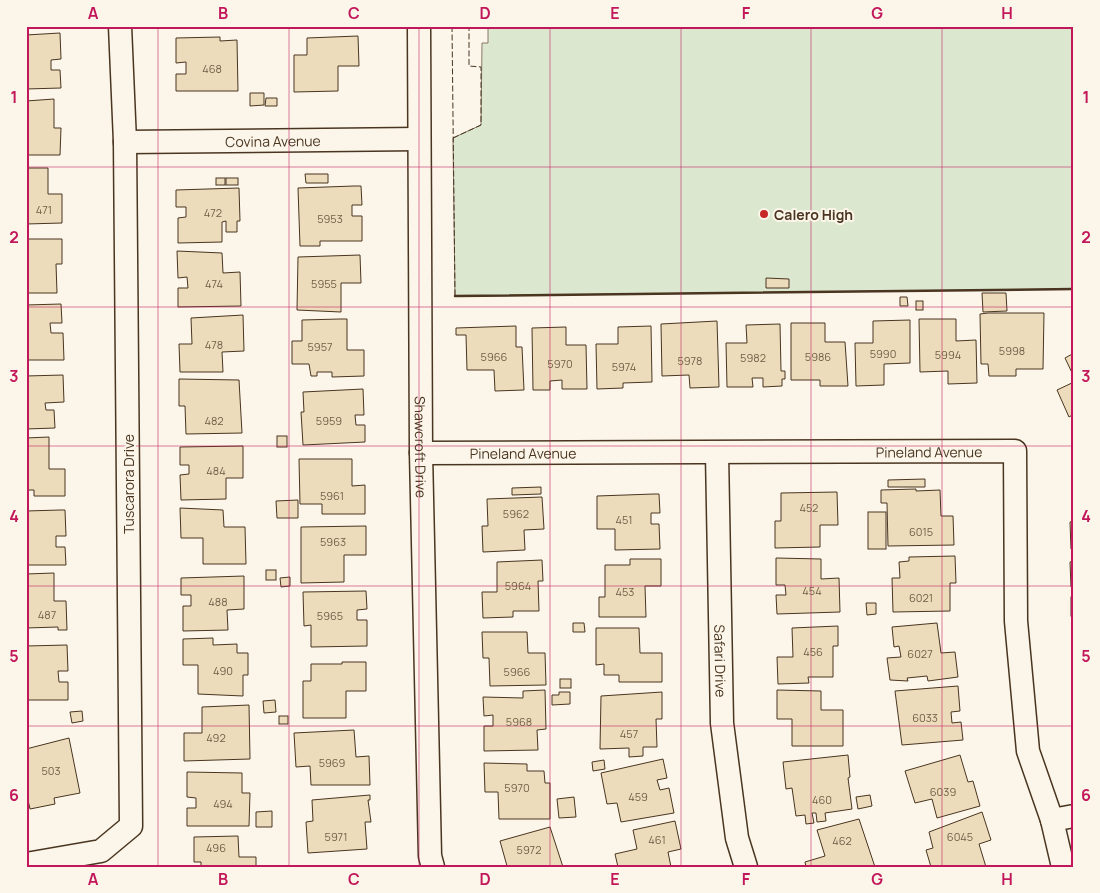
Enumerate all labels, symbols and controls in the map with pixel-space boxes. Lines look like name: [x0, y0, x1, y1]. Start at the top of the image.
text: A: [88, 2, 99, 24]
text: B: [218, 2, 228, 24]
text: C: [348, 2, 360, 24]
text: D: [479, 2, 491, 24]
text: E: [610, 2, 620, 24]
text: F: [742, 2, 751, 24]
text: G: [871, 2, 883, 24]
text: H: [1001, 2, 1013, 24]
house number: 468: [202, 61, 222, 76]
text: 1: [10, 86, 18, 108]
text: 1: [1082, 86, 1090, 108]
street label: Covina Avenue: [225, 131, 321, 150]
house number: 471: [36, 202, 52, 217]
house number: 472: [204, 205, 222, 220]
place label: Calero High: [774, 205, 853, 224]
marker: Calero High: [758, 208, 770, 220]
house number: 5953: [317, 211, 343, 226]
text: 2: [9, 226, 19, 248]
text: 2: [1081, 226, 1091, 248]
house number: 474: [205, 276, 223, 291]
house number: 5955: [311, 276, 337, 291]
house number: 478: [205, 337, 223, 352]
house number: 5957: [307, 339, 333, 354]
house number: 5998: [999, 343, 1025, 358]
house number: 5990: [870, 346, 896, 361]
house number: 5994: [935, 347, 961, 362]
house number: 5966: [481, 349, 508, 364]
house number: 5986: [805, 349, 831, 364]
house number: 5982: [740, 350, 766, 365]
house number: 5978: [678, 353, 702, 368]
house number: 5970: [547, 356, 573, 371]
house number: 5974: [612, 359, 636, 374]
text: 3: [9, 365, 19, 387]
text: 3: [1081, 365, 1091, 387]
street label: Shawcroft Drive: [411, 396, 432, 498]
house number: 482: [204, 413, 224, 428]
house number: 5959: [316, 413, 342, 428]
street label: Tuscarora Drive: [119, 434, 138, 534]
street label: Pineland Avenue: [876, 442, 982, 461]
street label: Pineland Avenue: [470, 443, 576, 462]
house number: 484: [206, 463, 226, 478]
house number: 5961: [320, 488, 344, 503]
house number: 452: [800, 500, 818, 515]
text: 4: [9, 505, 19, 527]
text: 4: [1081, 505, 1091, 527]
house number: 5962: [503, 506, 529, 521]
house number: 451: [615, 512, 633, 527]
house number: 6015: [909, 524, 933, 539]
house number: 5963: [320, 534, 346, 549]
house number: 5964: [505, 578, 531, 593]
house number: 454: [802, 583, 822, 598]
house number: 453: [616, 584, 634, 599]
house number: 6021: [909, 590, 933, 605]
house number: 488: [208, 594, 228, 609]
house number: 487: [38, 607, 56, 622]
house number: 5965: [317, 608, 343, 623]
street label: Safari Drive: [711, 624, 731, 698]
house number: 456: [803, 644, 823, 659]
text: 5: [9, 645, 19, 667]
text: 5: [1081, 645, 1091, 667]
house number: 6027: [907, 646, 933, 661]
house number: 490: [213, 663, 233, 678]
house number: 5966: [504, 664, 531, 679]
house number: 6033: [912, 710, 938, 725]
house number: 5968: [506, 714, 532, 729]
house number: 457: [620, 726, 638, 741]
house number: 492: [206, 730, 226, 745]
house number: 5969: [319, 755, 346, 770]
house number: 503: [41, 763, 61, 778]
house number: 5970: [504, 780, 530, 795]
text: 6: [9, 784, 19, 806]
house number: 6039: [930, 784, 956, 799]
text: 6: [1081, 784, 1091, 806]
house number: 459: [628, 789, 648, 804]
house number: 460: [812, 792, 832, 807]
house number: 494: [213, 796, 233, 811]
house number: 5971: [325, 829, 347, 844]
house number: 6045: [947, 829, 973, 844]
house number: 461: [648, 832, 666, 847]
house number: 462: [832, 833, 852, 848]
house number: 496: [206, 840, 226, 855]
house number: 5972: [517, 842, 541, 857]
text: A: [88, 868, 99, 890]
text: B: [218, 868, 228, 890]
text: C: [348, 868, 360, 890]
text: D: [479, 868, 491, 890]
text: E: [610, 868, 620, 890]
text: F: [742, 868, 751, 890]
text: G: [871, 868, 883, 890]
text: H: [1001, 868, 1013, 890]

